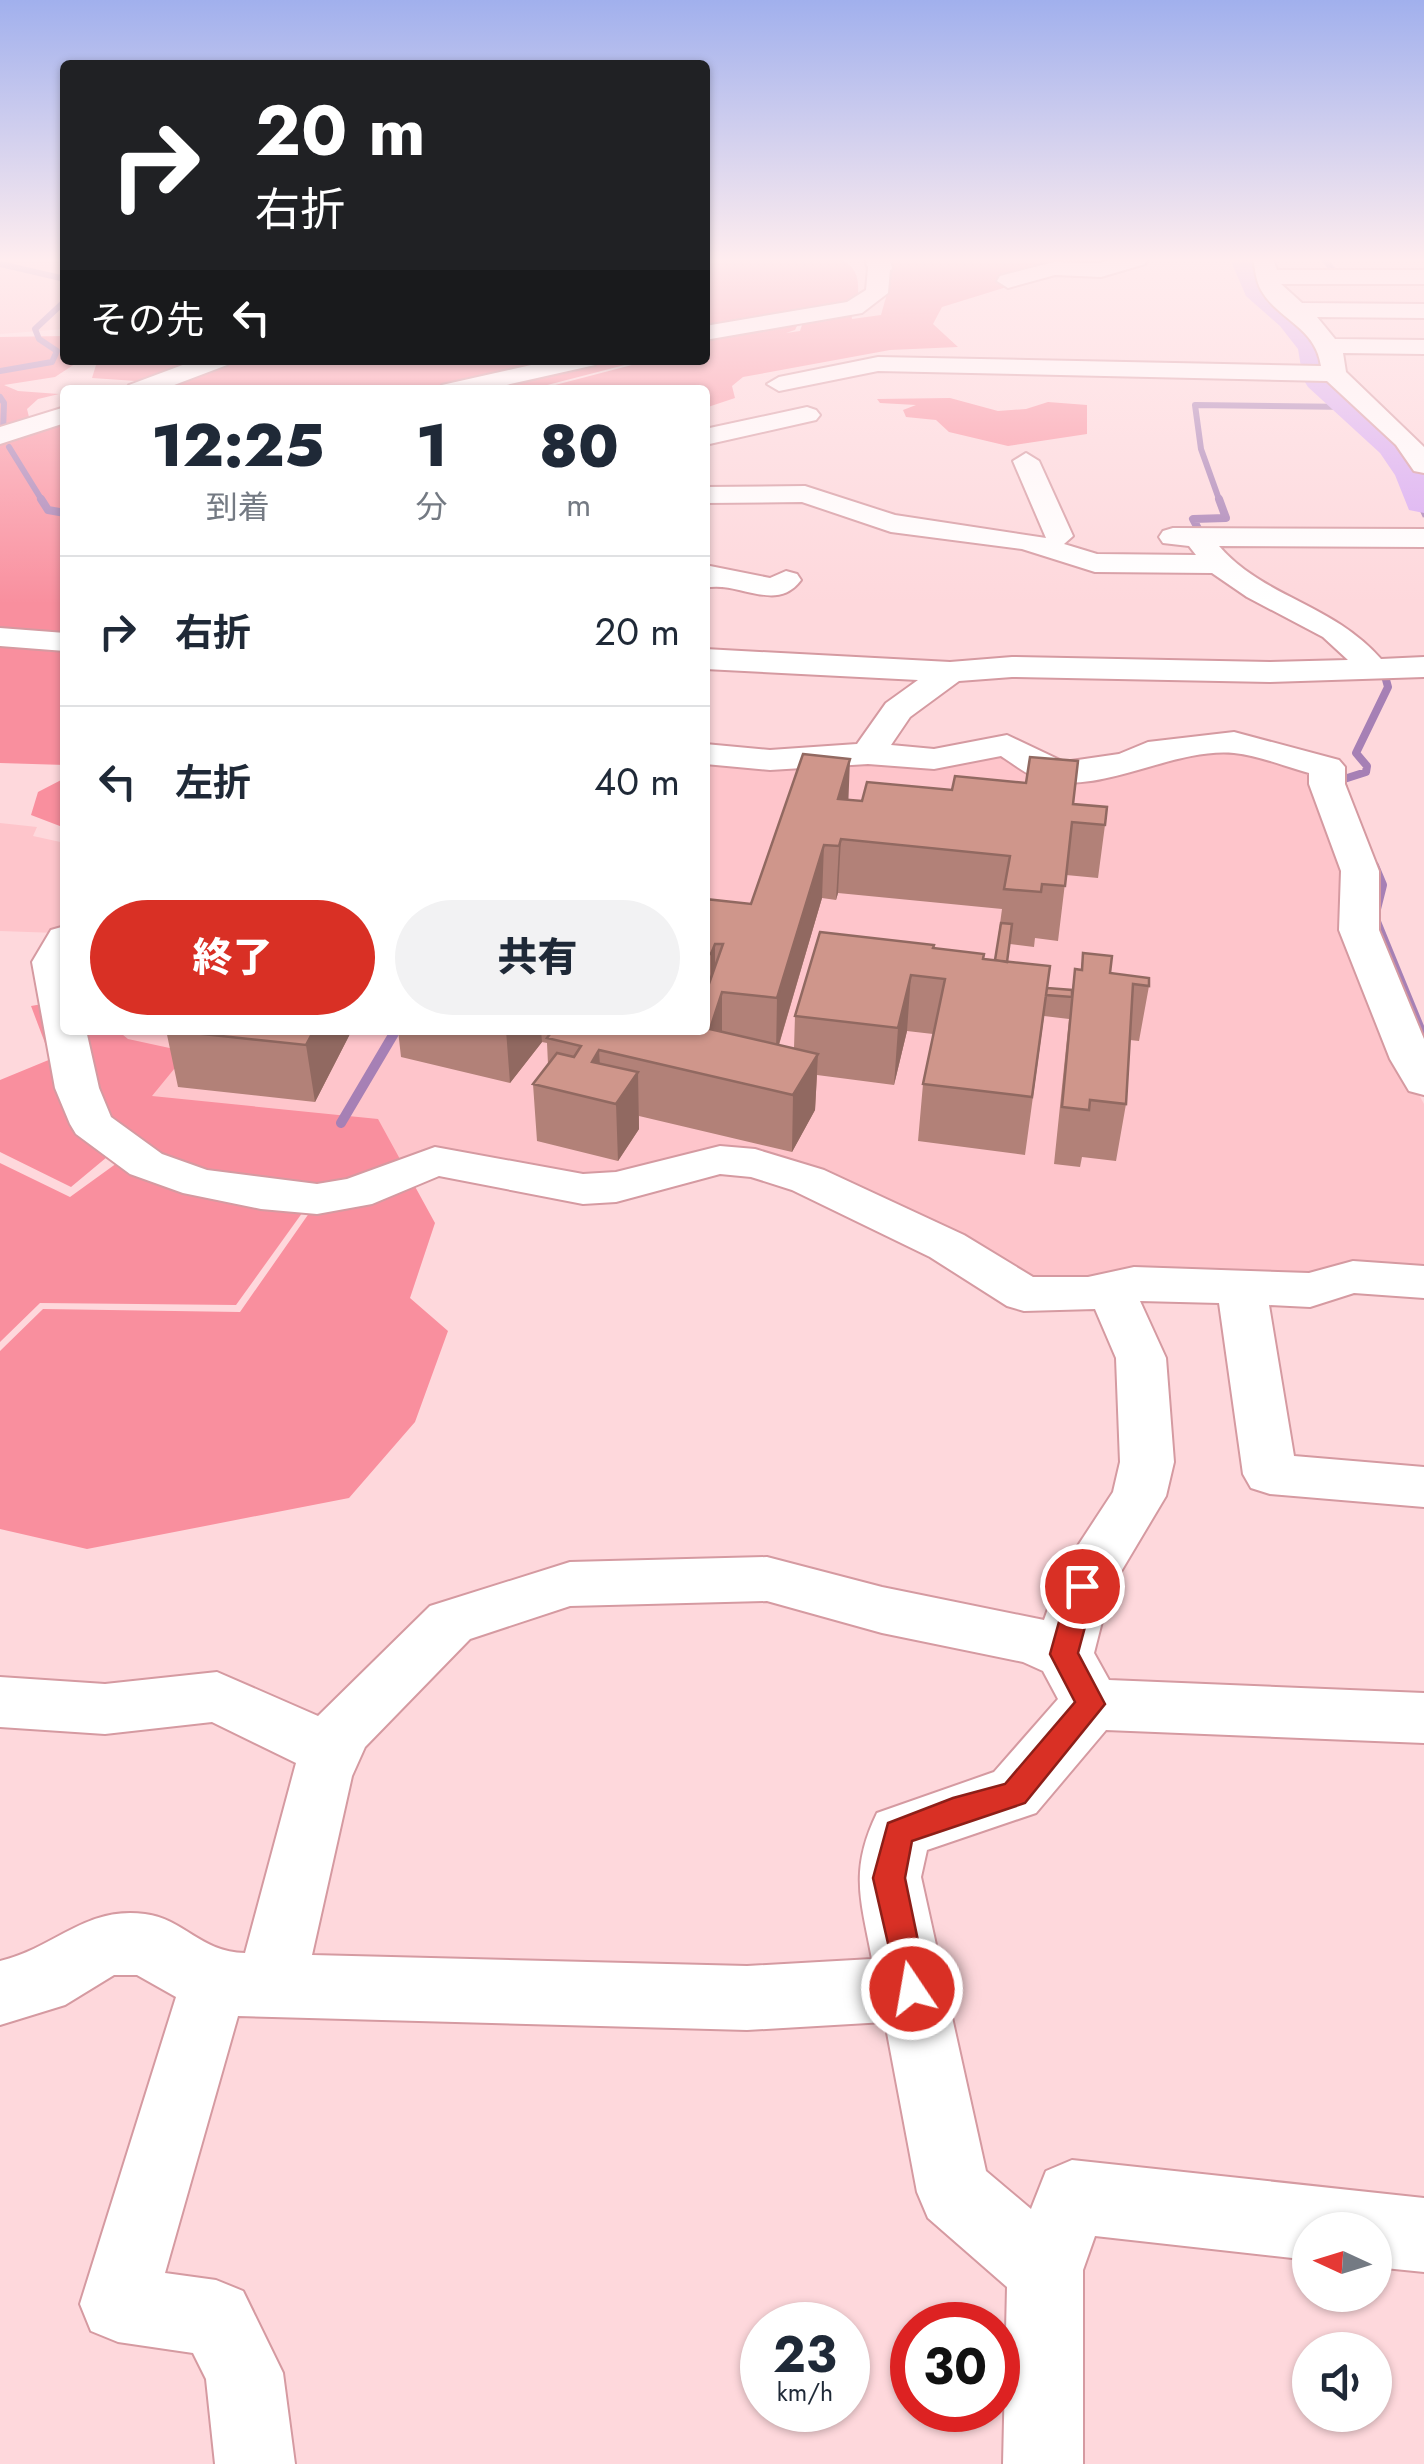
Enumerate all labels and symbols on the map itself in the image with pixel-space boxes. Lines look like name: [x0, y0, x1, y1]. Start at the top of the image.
pin: [1040, 1544, 1125, 1629]
position arrow: [860, 1937, 964, 2041]
north arrow: [1292, 2212, 1392, 2312]
speed limit sign: 30: [890, 2302, 1020, 2432]

